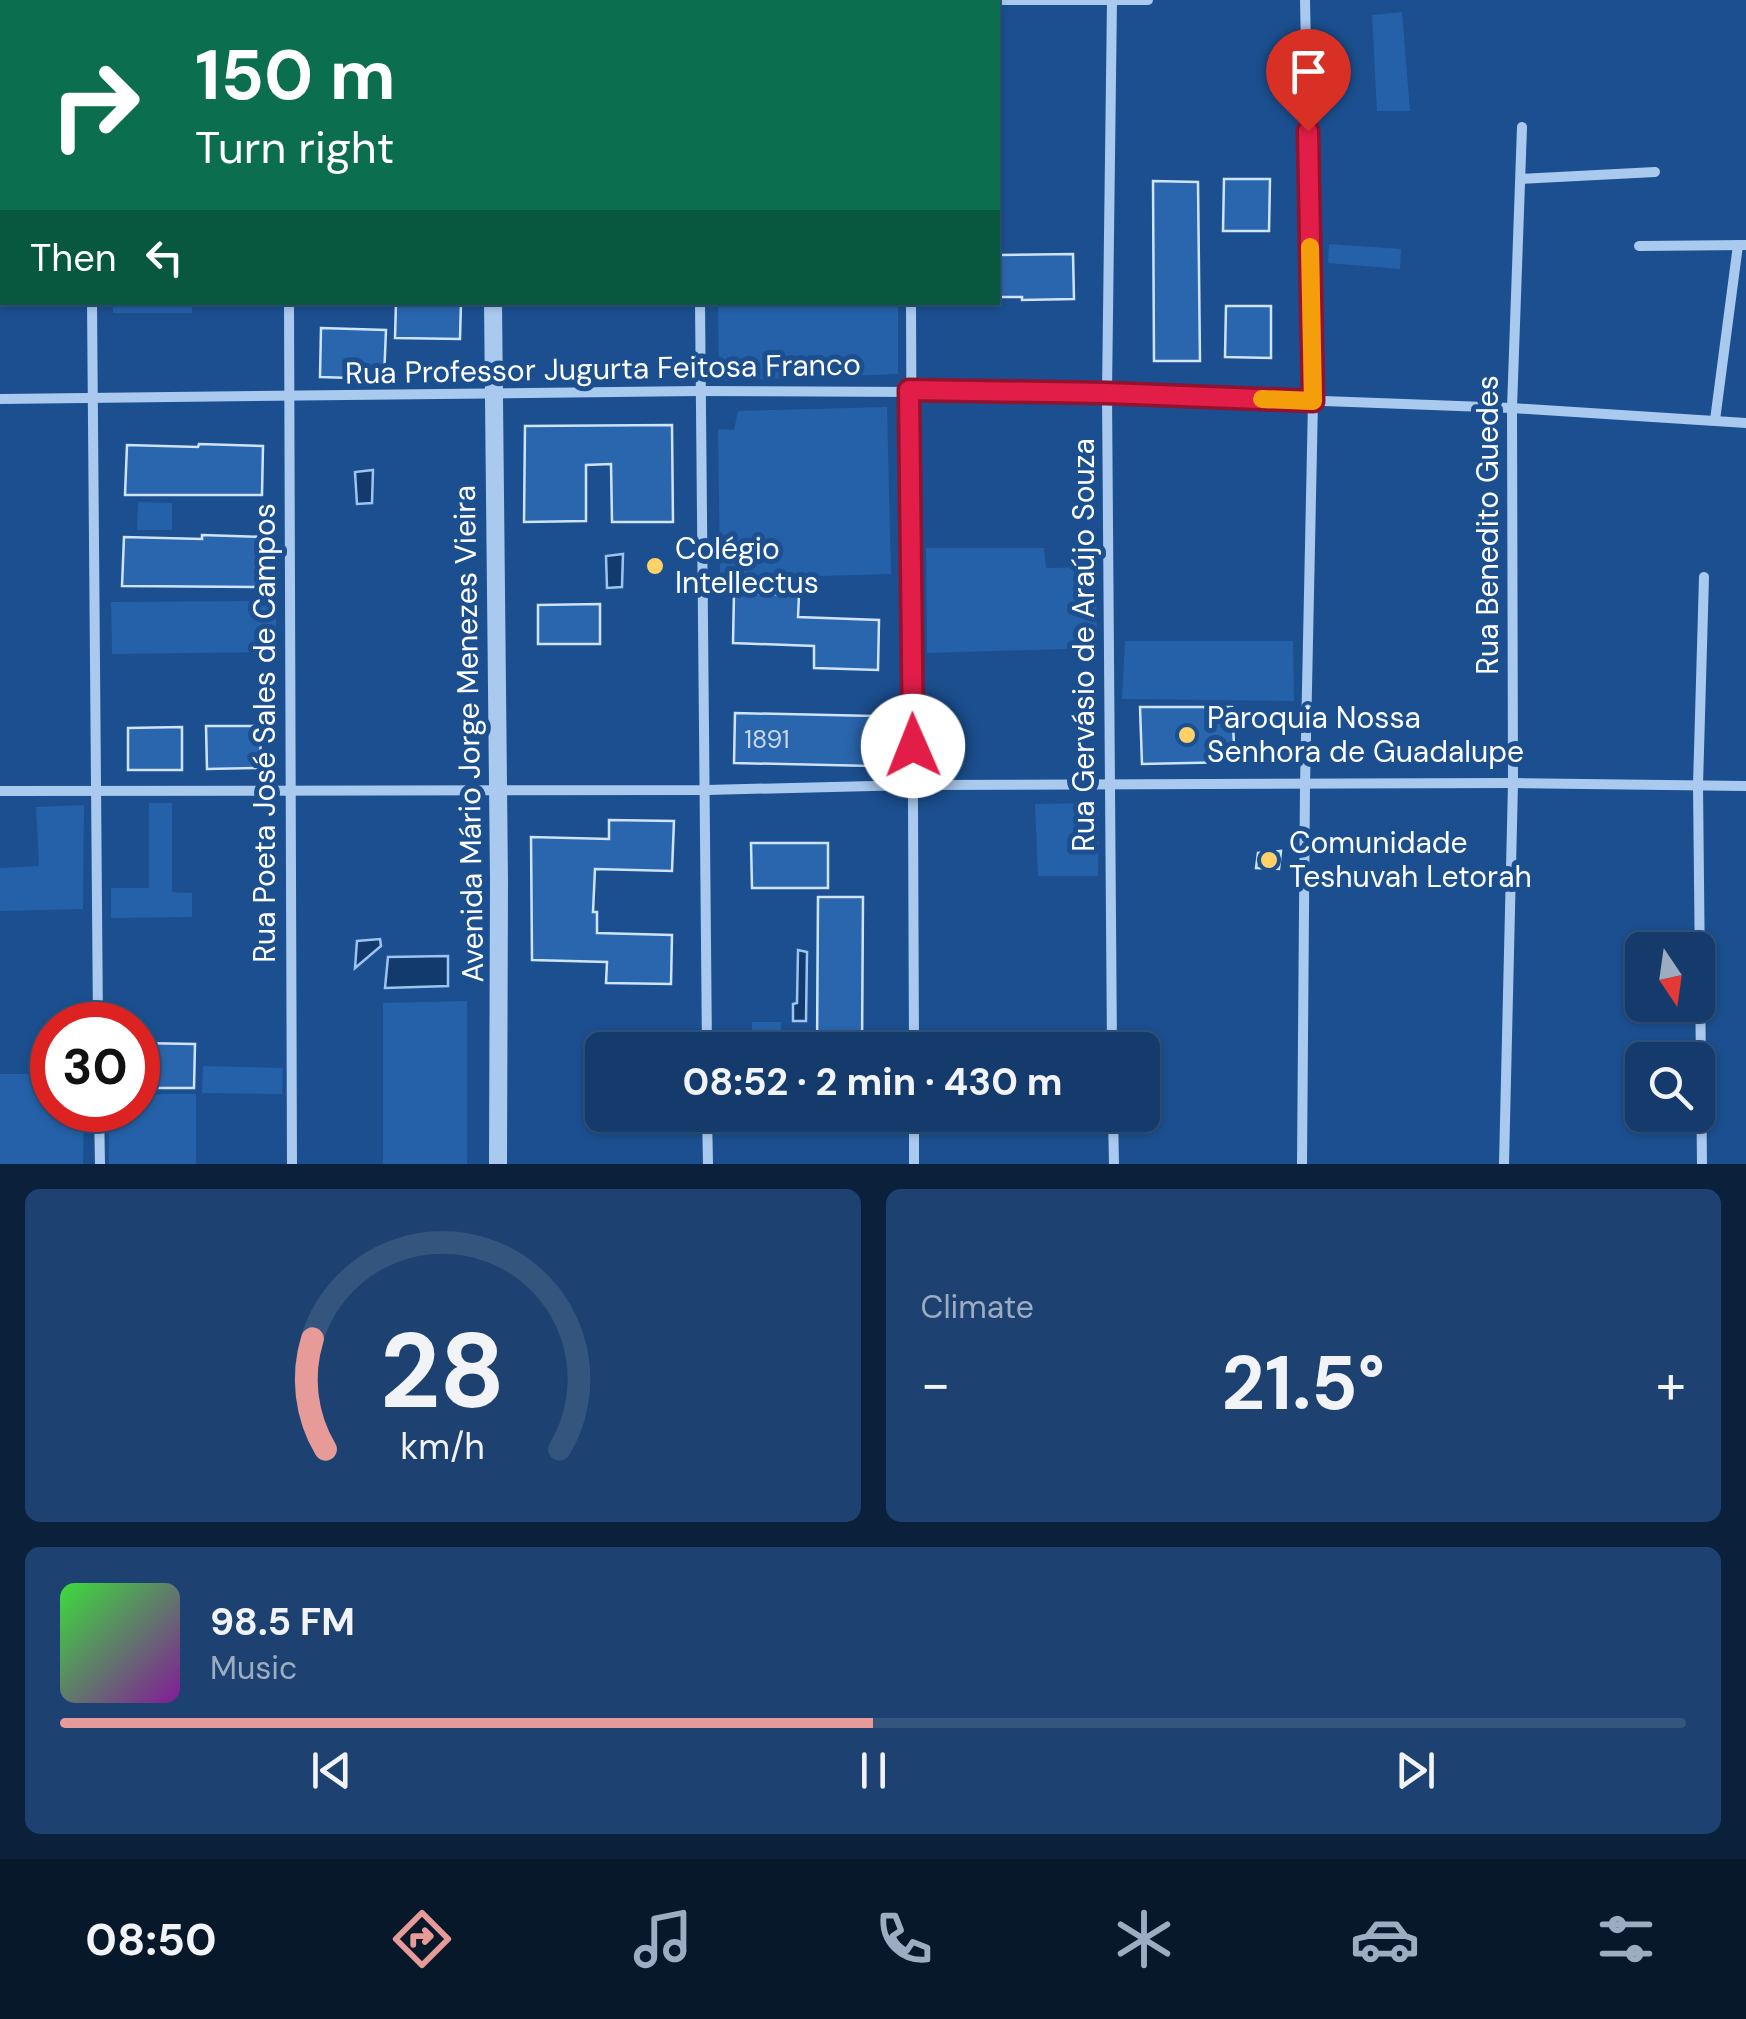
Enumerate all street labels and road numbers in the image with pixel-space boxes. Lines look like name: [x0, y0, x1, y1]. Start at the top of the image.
street label: Rua Professor Jugurta Feitosa Franco: [345, 345, 861, 392]
street label: Rua Benedito Guedes: [1468, 375, 1507, 675]
street label: Rua Gervásio de Araújo Souza: [1064, 438, 1103, 852]
street label: Avenida Mário Jorge Menezes Vieira: [445, 485, 492, 983]
street label: Rua Poeta José Sales de Campos: [245, 503, 284, 963]

